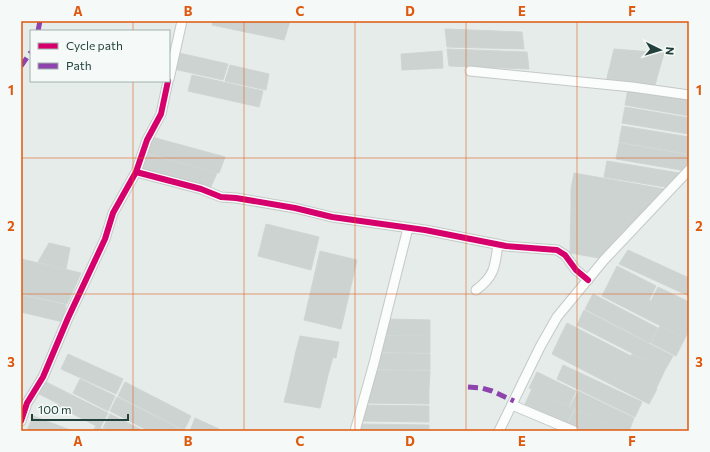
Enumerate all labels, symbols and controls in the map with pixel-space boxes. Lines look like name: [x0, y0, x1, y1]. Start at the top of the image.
text: A: [73, 3, 83, 19]
text: B: [184, 3, 193, 19]
text: C: [296, 3, 305, 19]
text: D: [405, 3, 415, 19]
text: E: [518, 3, 526, 19]
text: F: [628, 3, 636, 19]
legend: [30, 30, 170, 82]
north arrow: [640, 30, 680, 70]
text: Cycle path: [66, 38, 123, 52]
text: N: [664, 46, 677, 56]
text: Path: [66, 58, 92, 72]
text: 1: [8, 82, 14, 98]
text: 1: [696, 82, 702, 98]
text: 2: [7, 218, 15, 234]
text: 2: [695, 218, 703, 234]
text: 3: [7, 354, 15, 370]
text: 3: [695, 354, 703, 370]
scale bar: [32, 396, 128, 422]
text: 100 m: [38, 402, 72, 416]
text: A: [73, 433, 83, 449]
text: B: [184, 433, 193, 449]
text: C: [296, 433, 305, 449]
text: D: [405, 433, 415, 449]
text: E: [518, 433, 526, 449]
text: F: [628, 433, 636, 449]

